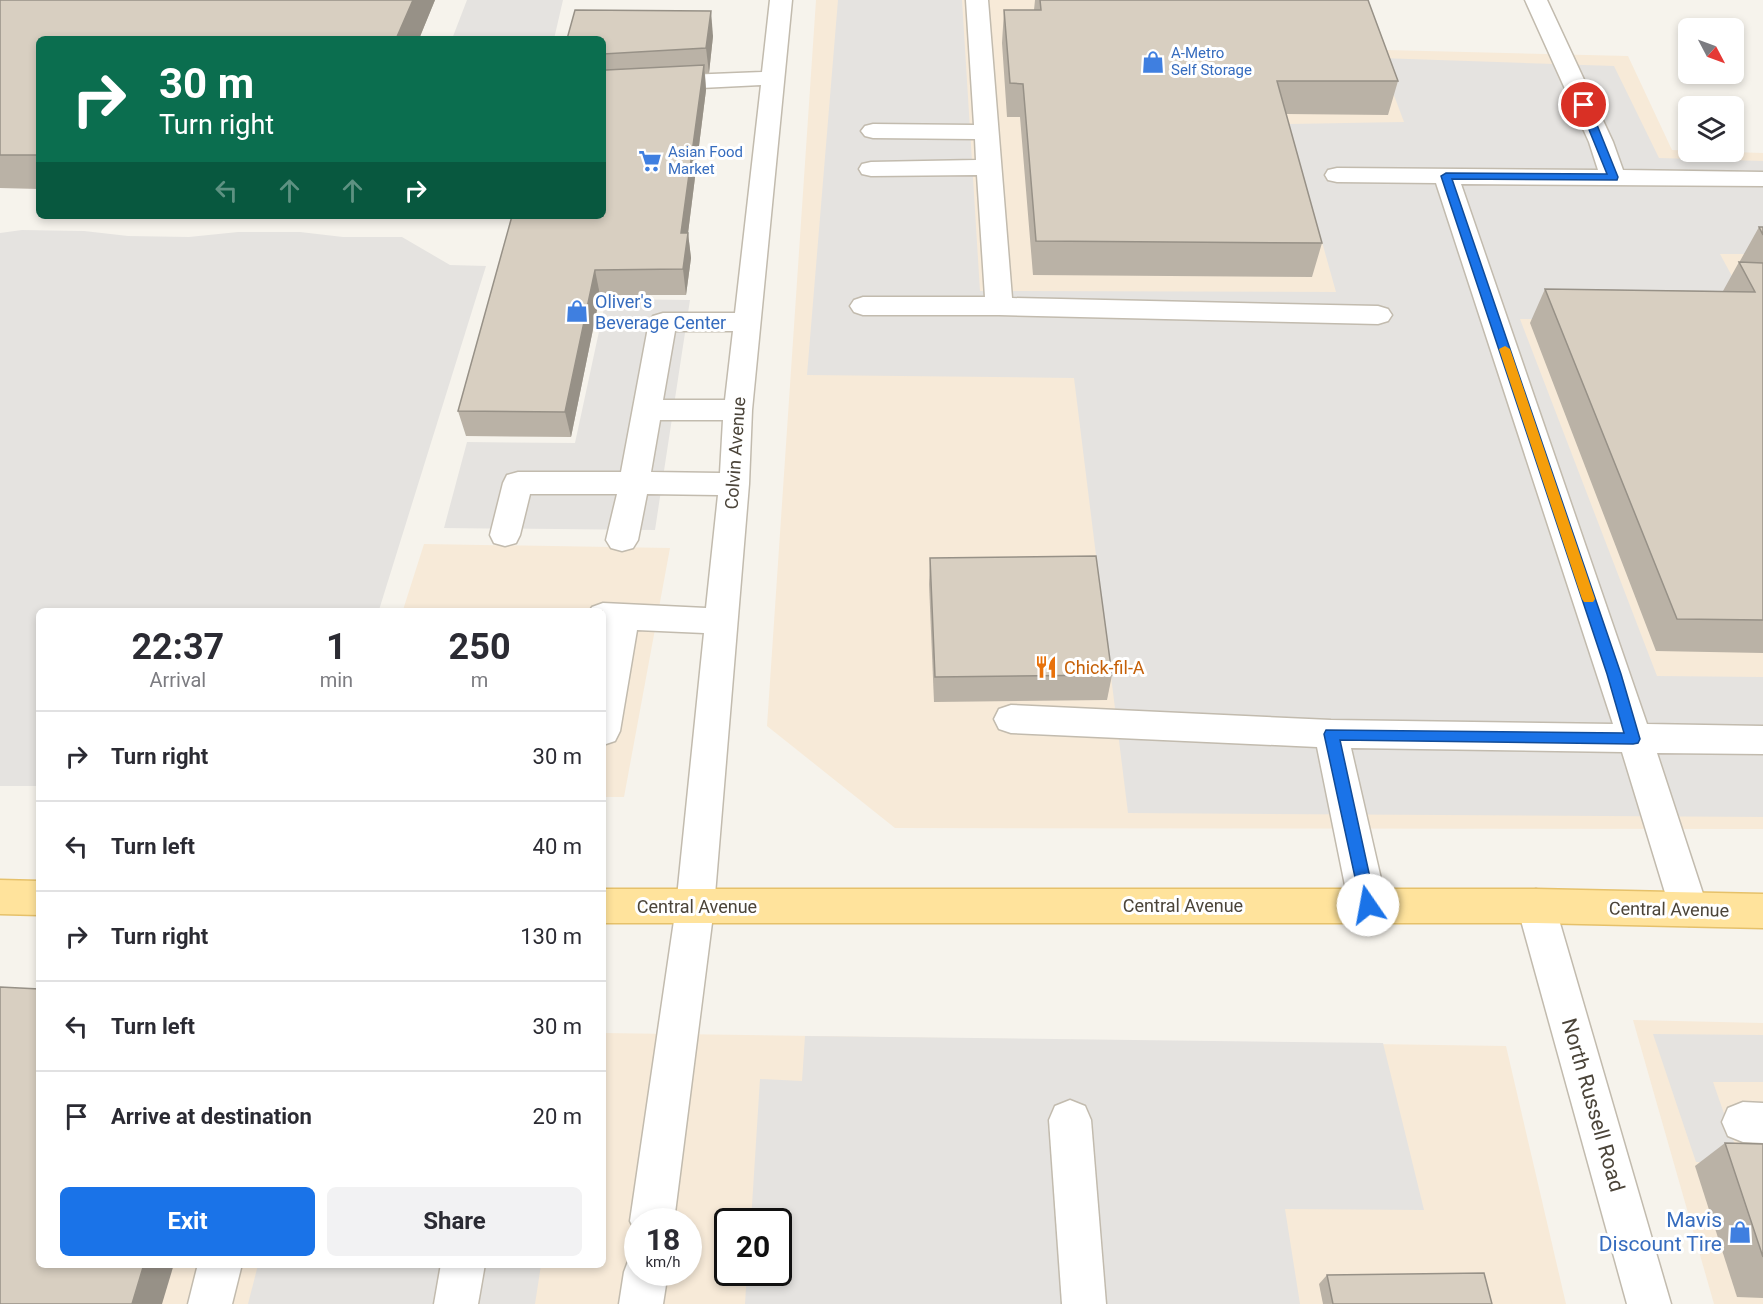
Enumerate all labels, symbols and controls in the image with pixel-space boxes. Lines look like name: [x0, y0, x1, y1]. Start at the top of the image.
north arrow: [1678, 18, 1744, 84]
map controls: [1678, 18, 1744, 162]
place label: A-Metro Self Storage: [1171, 44, 1252, 79]
shop icon: A-Metro Self Storage: [1140, 49, 1166, 75]
text: 30 m: [159, 59, 254, 108]
icon: right: [60, 60, 138, 138]
pin: [1558, 79, 1609, 130]
icon: arrive: [1567, 88, 1600, 121]
button: layers: [1678, 96, 1744, 162]
text: Turn right: [159, 109, 274, 141]
place label: Asian Food Market: [668, 143, 743, 178]
supermarket icon: Asian Food Market: [637, 148, 663, 174]
icon: left: [210, 174, 243, 207]
icon: ahead: [273, 174, 306, 207]
icon: ahead: [336, 174, 369, 207]
icon: right: [399, 174, 432, 207]
place label: Oliver's Beverage Center: [595, 291, 726, 333]
shop icon: Oliver's Beverage Center: [564, 298, 590, 324]
street label: Colvin Avenue: [721, 396, 749, 510]
text: 22:37: [131, 626, 224, 668]
text: 1: [326, 626, 347, 668]
text: 250: [449, 626, 511, 668]
restaurant icon: Chick-fil-A: [1033, 654, 1059, 680]
place label: Chick-fil-A: [1064, 657, 1145, 678]
text: Arrival: [149, 668, 206, 692]
text: min: [320, 668, 353, 692]
text: m: [471, 668, 488, 692]
icon: right: [60, 740, 93, 773]
text: Turn right: [111, 744, 208, 769]
text: 30 m: [533, 744, 582, 769]
icon: left: [60, 830, 93, 863]
text: Turn left: [111, 834, 195, 859]
text: 40 m: [533, 834, 582, 859]
position arrow: [1336, 873, 1400, 937]
street label: Central Avenue: [1123, 895, 1243, 916]
street label: Central Avenue: [637, 896, 757, 917]
street label: Central Avenue: [1609, 897, 1729, 921]
icon: right: [60, 920, 93, 953]
text: Turn right: [111, 924, 208, 949]
text: 130 m: [520, 924, 582, 949]
icon: left: [60, 1010, 93, 1043]
text: Turn left: [111, 1014, 195, 1039]
text: 30 m: [533, 1014, 582, 1039]
street label: North Russell Road: [1557, 1016, 1629, 1194]
icon: arrive: [60, 1100, 93, 1133]
text: Arrive at destination: [111, 1104, 312, 1129]
text: 20 m: [533, 1104, 582, 1129]
button: Exit: [60, 1187, 315, 1256]
button: Share: [327, 1187, 582, 1256]
speed limit sign: 20: [714, 1208, 792, 1286]
place label: Mavis Discount Tire: [1599, 1208, 1722, 1256]
shop icon: Mavis Discount Tire: [1727, 1219, 1753, 1245]
text: 18: [646, 1222, 680, 1257]
text: km/h: [645, 1253, 681, 1271]

